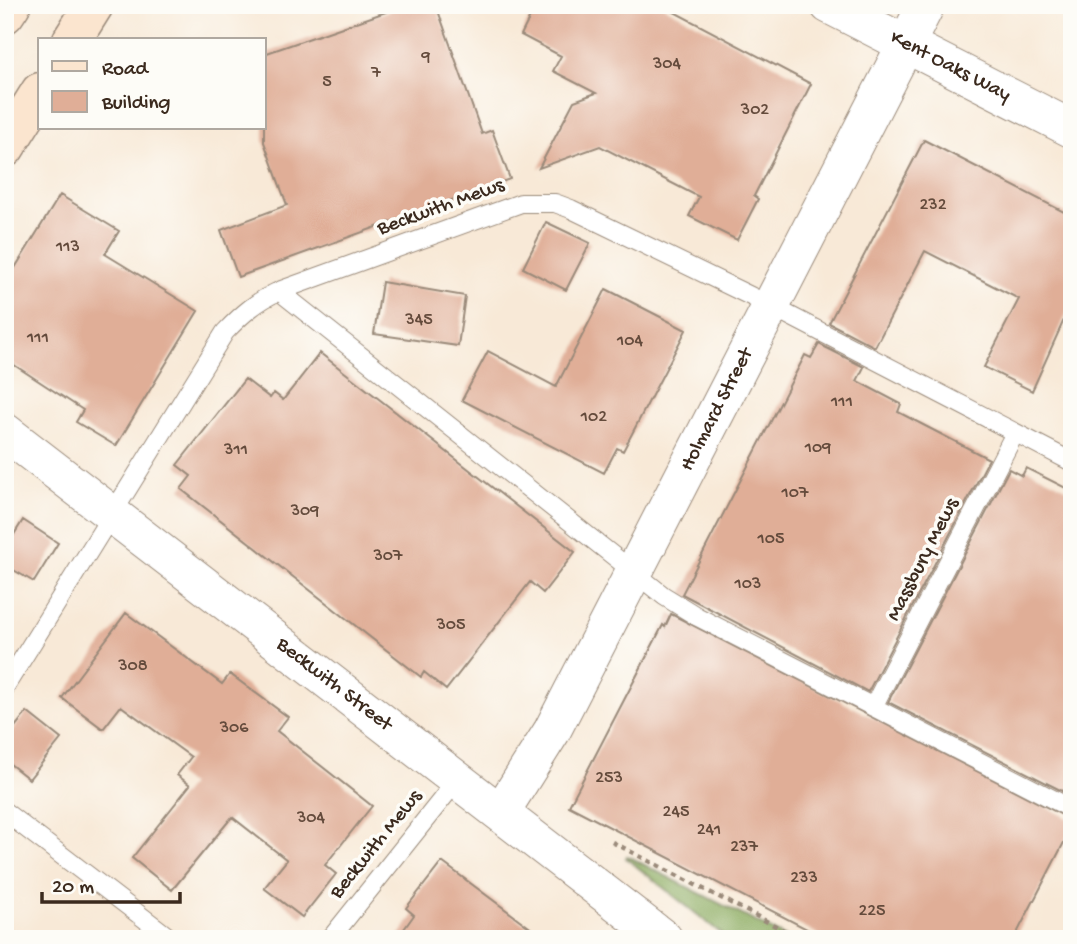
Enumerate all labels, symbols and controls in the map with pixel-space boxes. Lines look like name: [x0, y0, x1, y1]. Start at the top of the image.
street label: Kent Oaks Way: [886, 26, 1015, 108]
legend: [38, 38, 266, 130]
house number: 9: [420, 47, 431, 68]
house number: 304: [652, 54, 682, 75]
text: Road: [102, 58, 150, 83]
house number: 7: [370, 63, 381, 84]
house number: 5: [322, 72, 332, 93]
text: Building: [101, 92, 171, 117]
house number: 302: [740, 100, 769, 121]
street label: Beckwith Mews: [373, 173, 509, 243]
house number: 232: [920, 195, 947, 216]
house number: 113: [55, 237, 80, 258]
house number: 345: [404, 310, 433, 331]
house number: 111: [26, 328, 49, 349]
house number: 104: [616, 331, 643, 352]
street label: Holmard Street: [675, 342, 761, 476]
house number: 111: [830, 392, 853, 413]
house number: 102: [580, 407, 607, 428]
house number: 109: [804, 438, 831, 459]
house number: 311: [223, 440, 248, 461]
house number: 107: [781, 483, 809, 504]
street label: Massbury Mews: [882, 493, 966, 626]
house number: 309: [290, 501, 319, 522]
house number: 105: [757, 529, 784, 550]
house number: 307: [373, 546, 403, 567]
house number: 103: [734, 574, 761, 595]
house number: 305: [435, 615, 466, 636]
street label: Beckwith Street: [270, 632, 399, 739]
house number: 308: [117, 656, 148, 677]
house number: 306: [219, 718, 249, 739]
house number: 253: [595, 768, 623, 789]
street label: Beckwith Mews: [325, 784, 429, 905]
house number: 245: [663, 802, 689, 823]
house number: 304: [296, 808, 326, 829]
house number: 241: [697, 820, 721, 841]
house number: 237: [730, 837, 758, 858]
scale bar: [42, 860, 180, 904]
house number: 233: [790, 868, 818, 889]
text: 20 m: [52, 876, 94, 901]
house number: 225: [858, 901, 886, 922]

